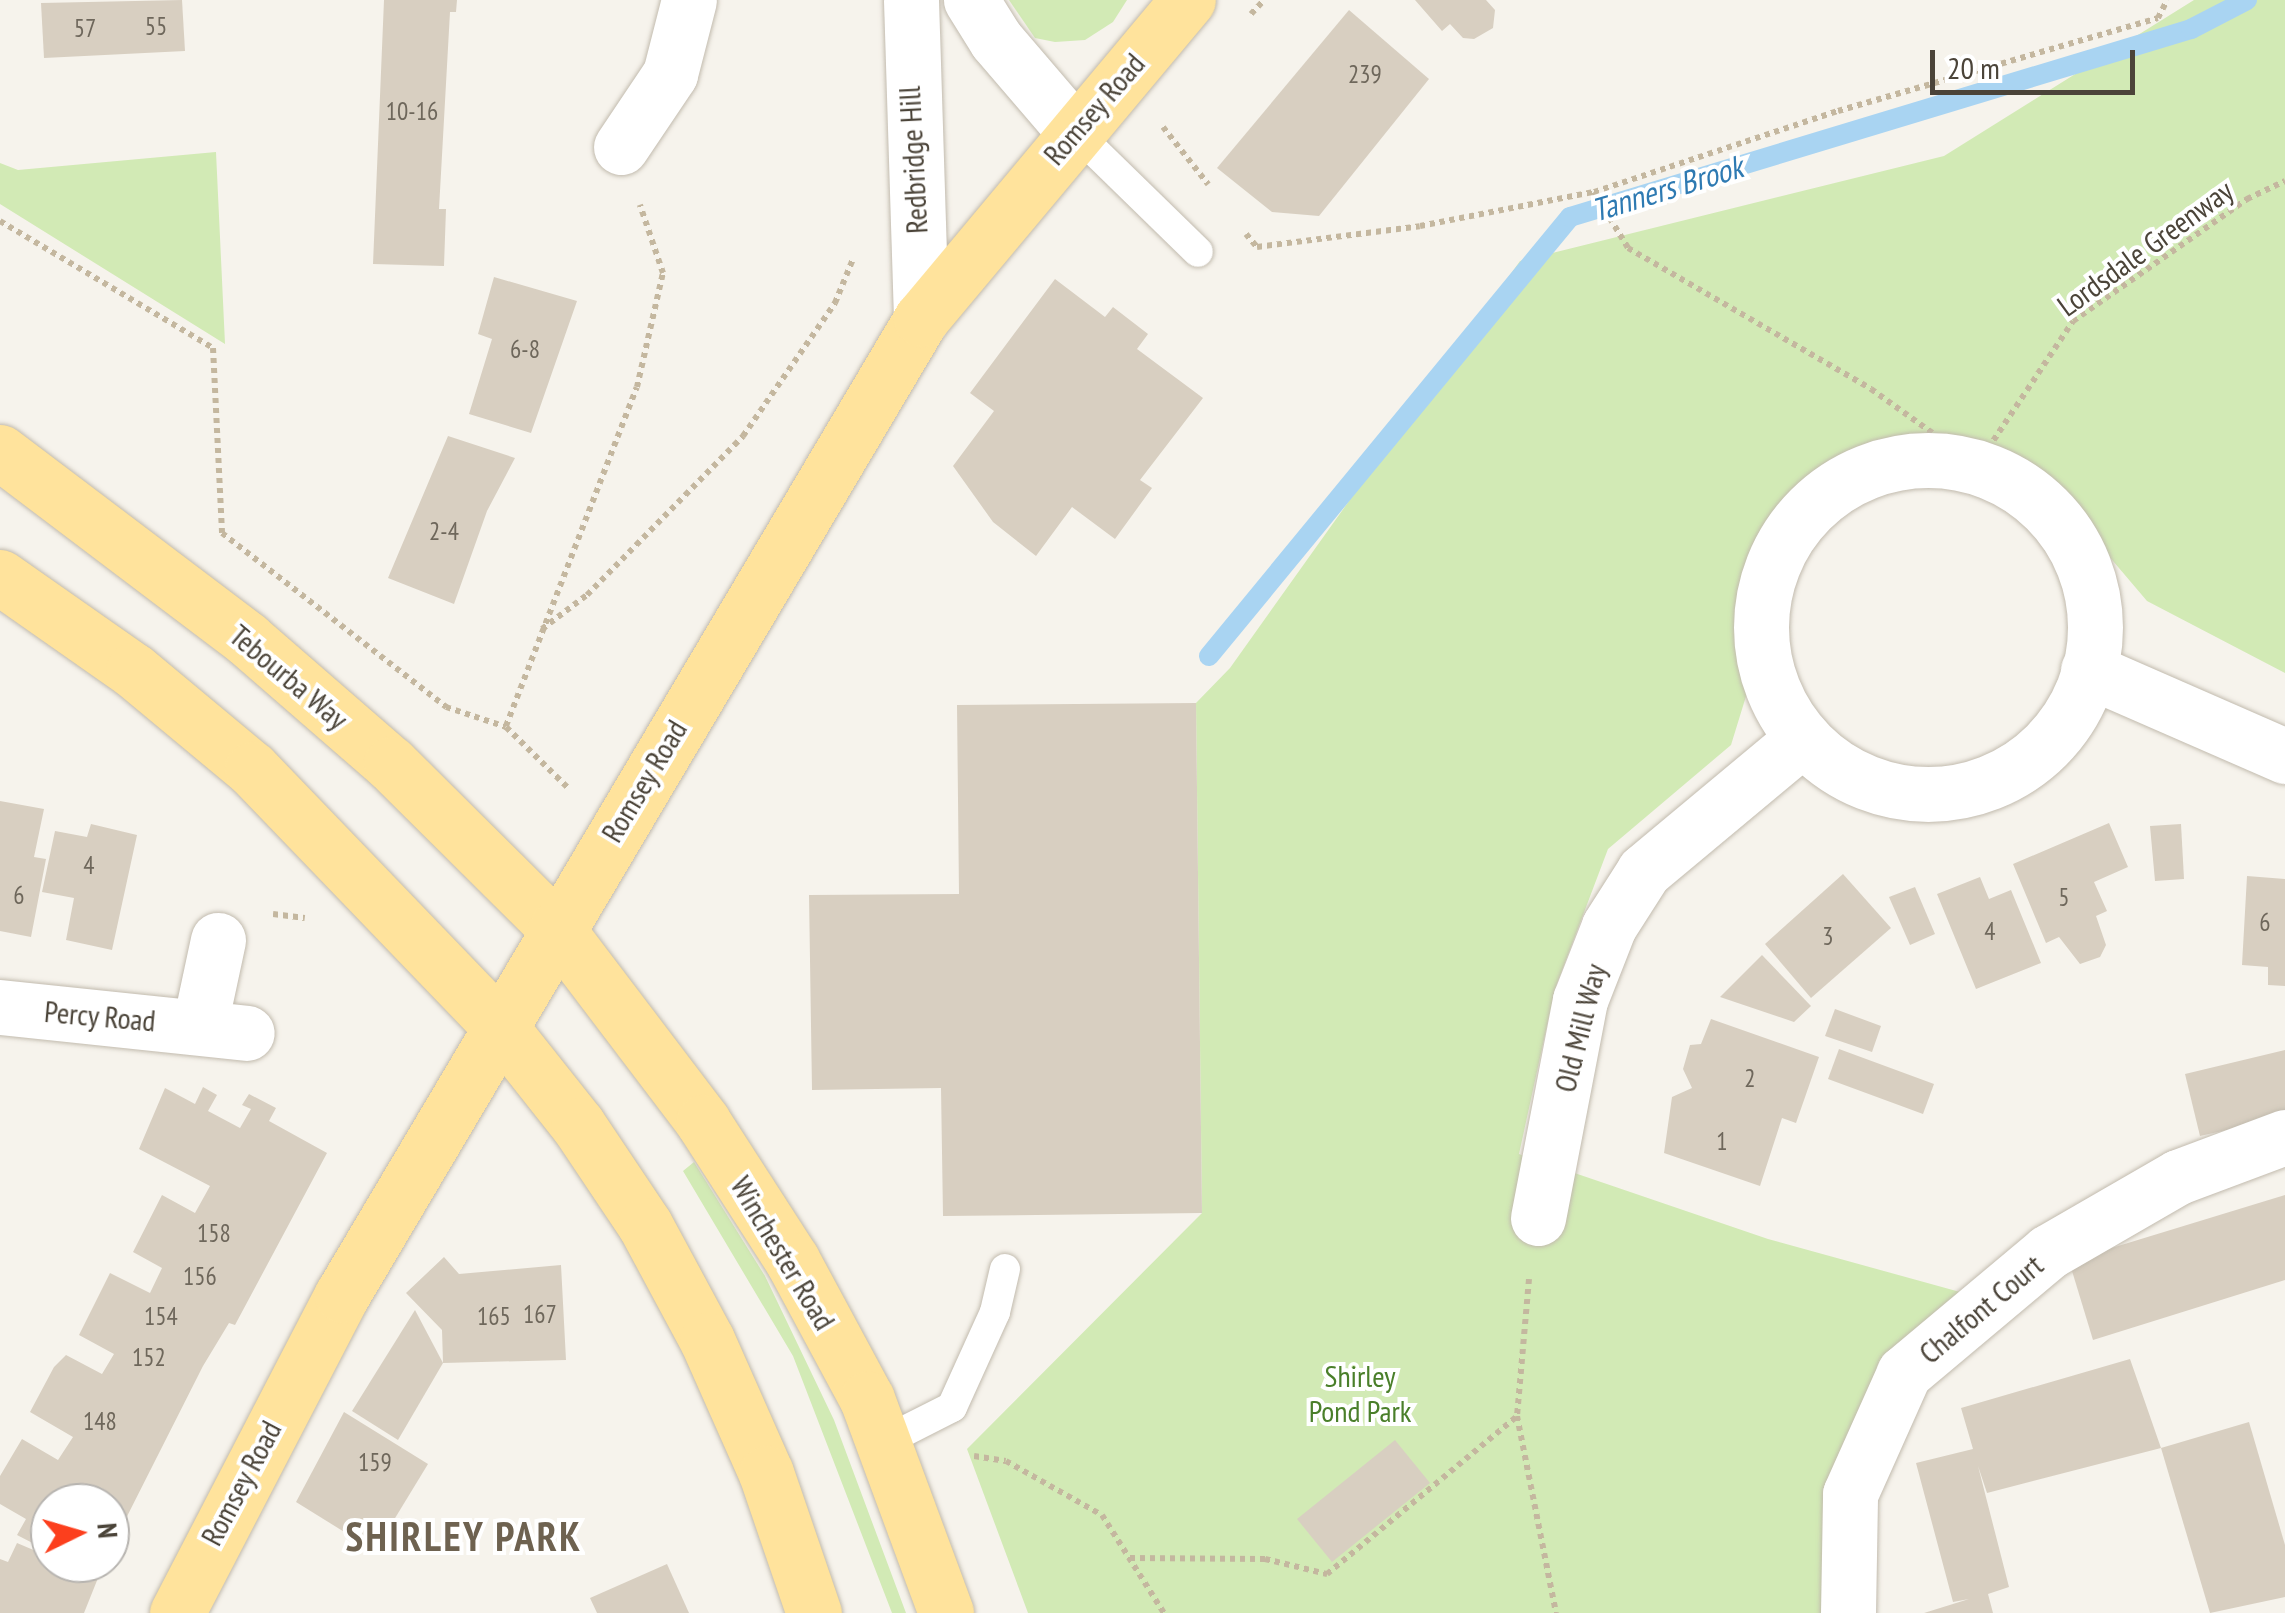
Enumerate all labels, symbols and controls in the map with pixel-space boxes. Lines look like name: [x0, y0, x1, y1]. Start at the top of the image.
house number: 55: [145, 11, 167, 41]
house number: 57: [74, 13, 96, 43]
scale bar: [1935, 30, 2140, 92]
street label: Romsey Road: [1036, 46, 1152, 172]
text: 20 m: [1947, 48, 2000, 87]
house number: 239: [1348, 59, 1382, 89]
street label: Redbridge Hill: [891, 85, 935, 235]
house number: 10-16: [386, 96, 438, 126]
water label: Tanners Brook: [1587, 147, 1747, 229]
street label: Lordsdale Greenway: [2050, 172, 2240, 324]
house number: 6-8: [510, 334, 540, 364]
house number: 2-4: [429, 516, 459, 546]
street label: Tebourba Way: [222, 617, 356, 737]
street label: Romsey Road: [593, 713, 695, 849]
house number: 4: [83, 850, 95, 880]
house number: 6: [13, 880, 25, 910]
house number: 5: [2058, 882, 2070, 912]
house number: 6: [2259, 907, 2271, 937]
house number: 4: [1984, 916, 1996, 946]
house number: 3: [1822, 921, 1834, 951]
street label: Old Mill Way: [1547, 960, 1613, 1096]
street label: Percy Road: [42, 993, 158, 1039]
house number: 2: [1744, 1063, 1756, 1093]
house number: 1: [1716, 1126, 1728, 1156]
street label: Winchester Road: [723, 1170, 843, 1336]
house number: 158: [197, 1218, 231, 1248]
street label: Chalfont Court: [1912, 1247, 2050, 1371]
house number: 156: [183, 1261, 217, 1291]
house number: 167: [523, 1299, 557, 1329]
house number: 154: [144, 1301, 178, 1331]
house number: 165: [477, 1301, 511, 1331]
house number: 152: [132, 1342, 166, 1372]
park label: Shirley Pond Park: [1309, 1358, 1411, 1428]
house number: 148: [83, 1406, 117, 1436]
street label: Romsey Road: [193, 1414, 289, 1552]
house number: 159: [358, 1447, 392, 1477]
north arrow: [30, 1483, 130, 1583]
district label: SHIRLEY PARK: [345, 1512, 583, 1560]
text: N: [89, 1521, 127, 1540]

